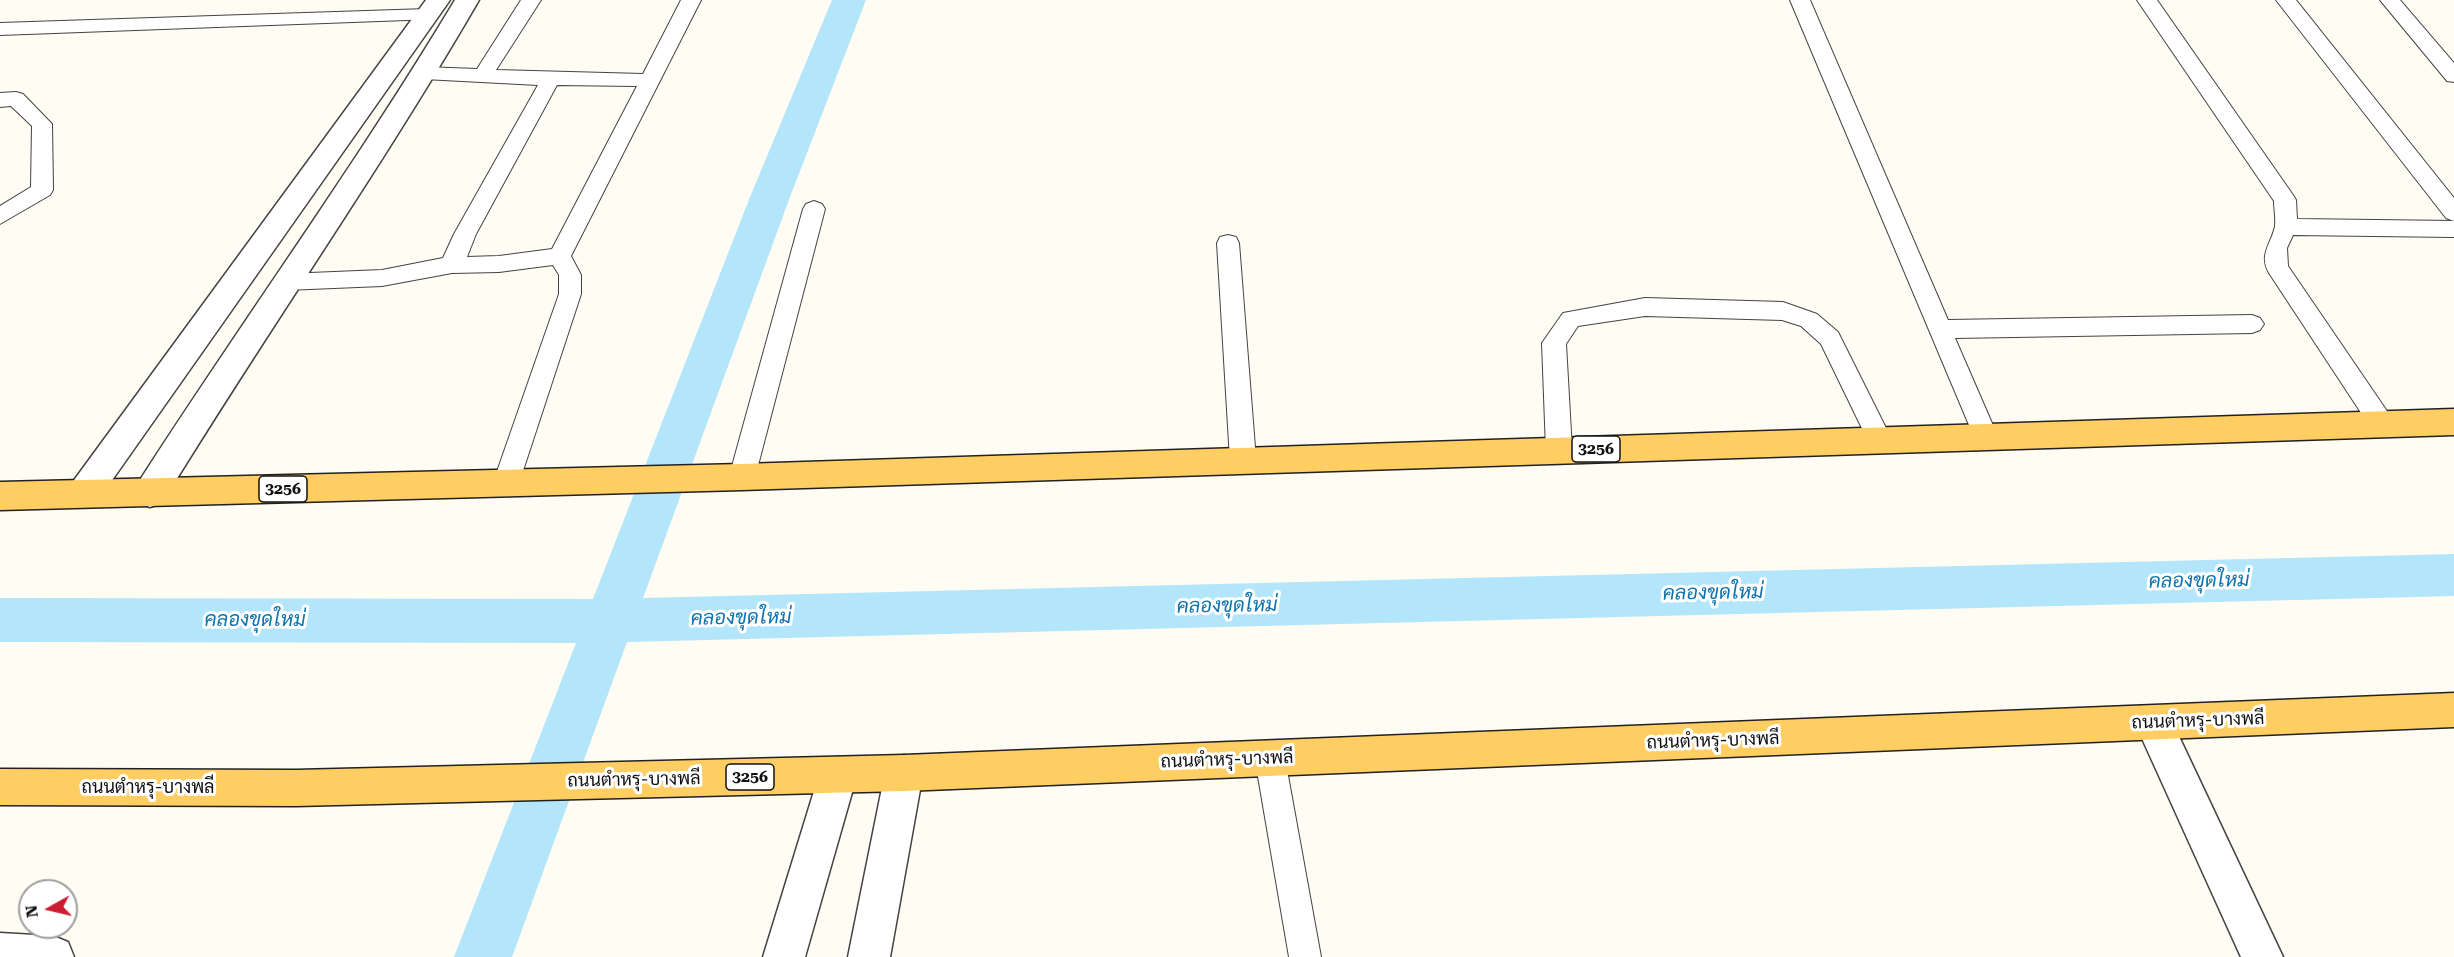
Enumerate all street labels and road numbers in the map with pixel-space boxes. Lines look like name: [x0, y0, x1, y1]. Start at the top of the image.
road number: 3256: [1572, 436, 1620, 462]
road number: 3256: [259, 476, 307, 502]
street label: ถนนตำหรุ-บางพลี: [2131, 708, 2265, 734]
street label: ถนนตำหรุ-บางพลี: [1646, 728, 1780, 754]
street label: ถนนตำหรุ-บางพลี: [1160, 747, 1294, 773]
road number: 3256: [726, 764, 774, 790]
street label: ถนนตำหรุ-บางพลี: [567, 768, 701, 792]
street label: ถนนตำหรุ-บางพลี: [81, 777, 215, 799]

